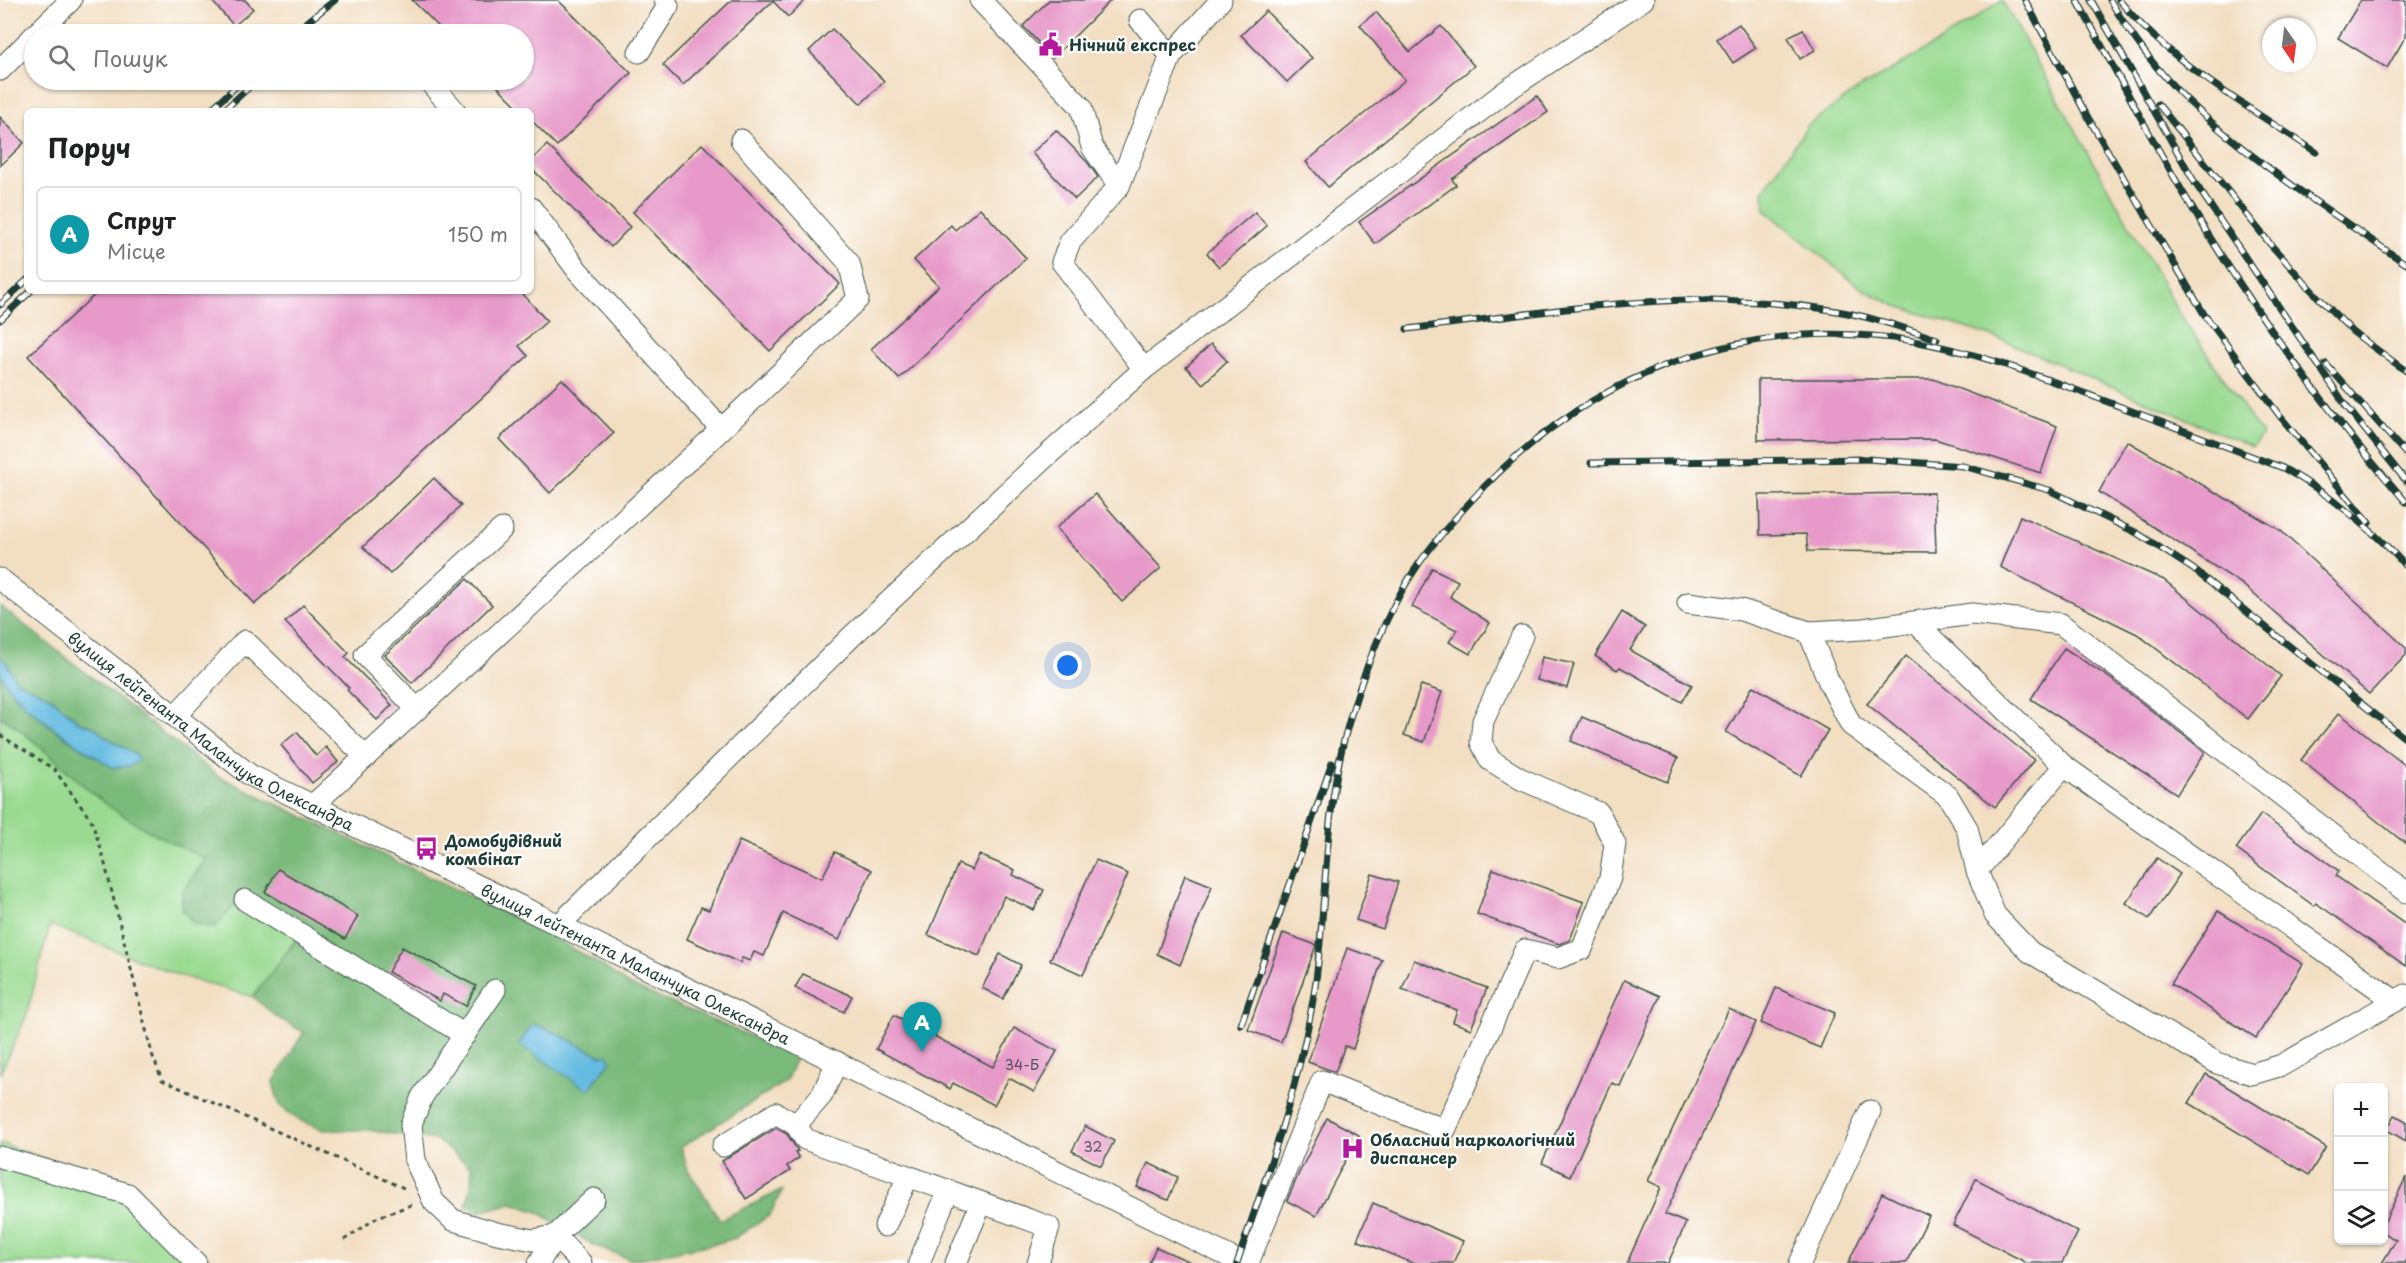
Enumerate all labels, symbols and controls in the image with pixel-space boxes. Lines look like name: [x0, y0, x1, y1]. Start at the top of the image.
north arrow: [2262, 18, 2316, 72]
search box: [24, 24, 534, 90]
public building icon: Нічний експрес: [1038, 31, 1064, 57]
place label: Нічний експрес: [1069, 32, 1196, 56]
icon: search: [45, 41, 78, 74]
text: Пошук: [93, 41, 168, 74]
text: Поруч: [48, 128, 131, 167]
text: Спрут: [107, 203, 176, 236]
text: A: [62, 219, 77, 249]
text: 150 m: [448, 219, 508, 249]
text: Місце: [107, 236, 166, 266]
street label: вулиця лейтенанта Маланчука Олександра: [63, 625, 358, 836]
your location: [1053, 651, 1082, 680]
place label: Домобудівний комбінат: [444, 828, 562, 870]
bus stop icon: Домобудівний комбінат: [414, 836, 440, 862]
street label: вулиця лейтенанта Маланчука Олександра: [477, 877, 795, 1050]
pin: A: [902, 1002, 942, 1052]
house number: 34-Б: [1005, 1054, 1039, 1075]
map controls: [2334, 1083, 2388, 1245]
button: +: [2334, 1083, 2388, 1137]
place label: Обласний наркологічний диспансер: [1370, 1127, 1575, 1169]
hospital icon: Обласний наркологічний диспансер: [1339, 1135, 1365, 1161]
house number: 32: [1084, 1136, 1102, 1157]
button: −: [2334, 1137, 2388, 1191]
button: layers: [2334, 1191, 2388, 1245]

